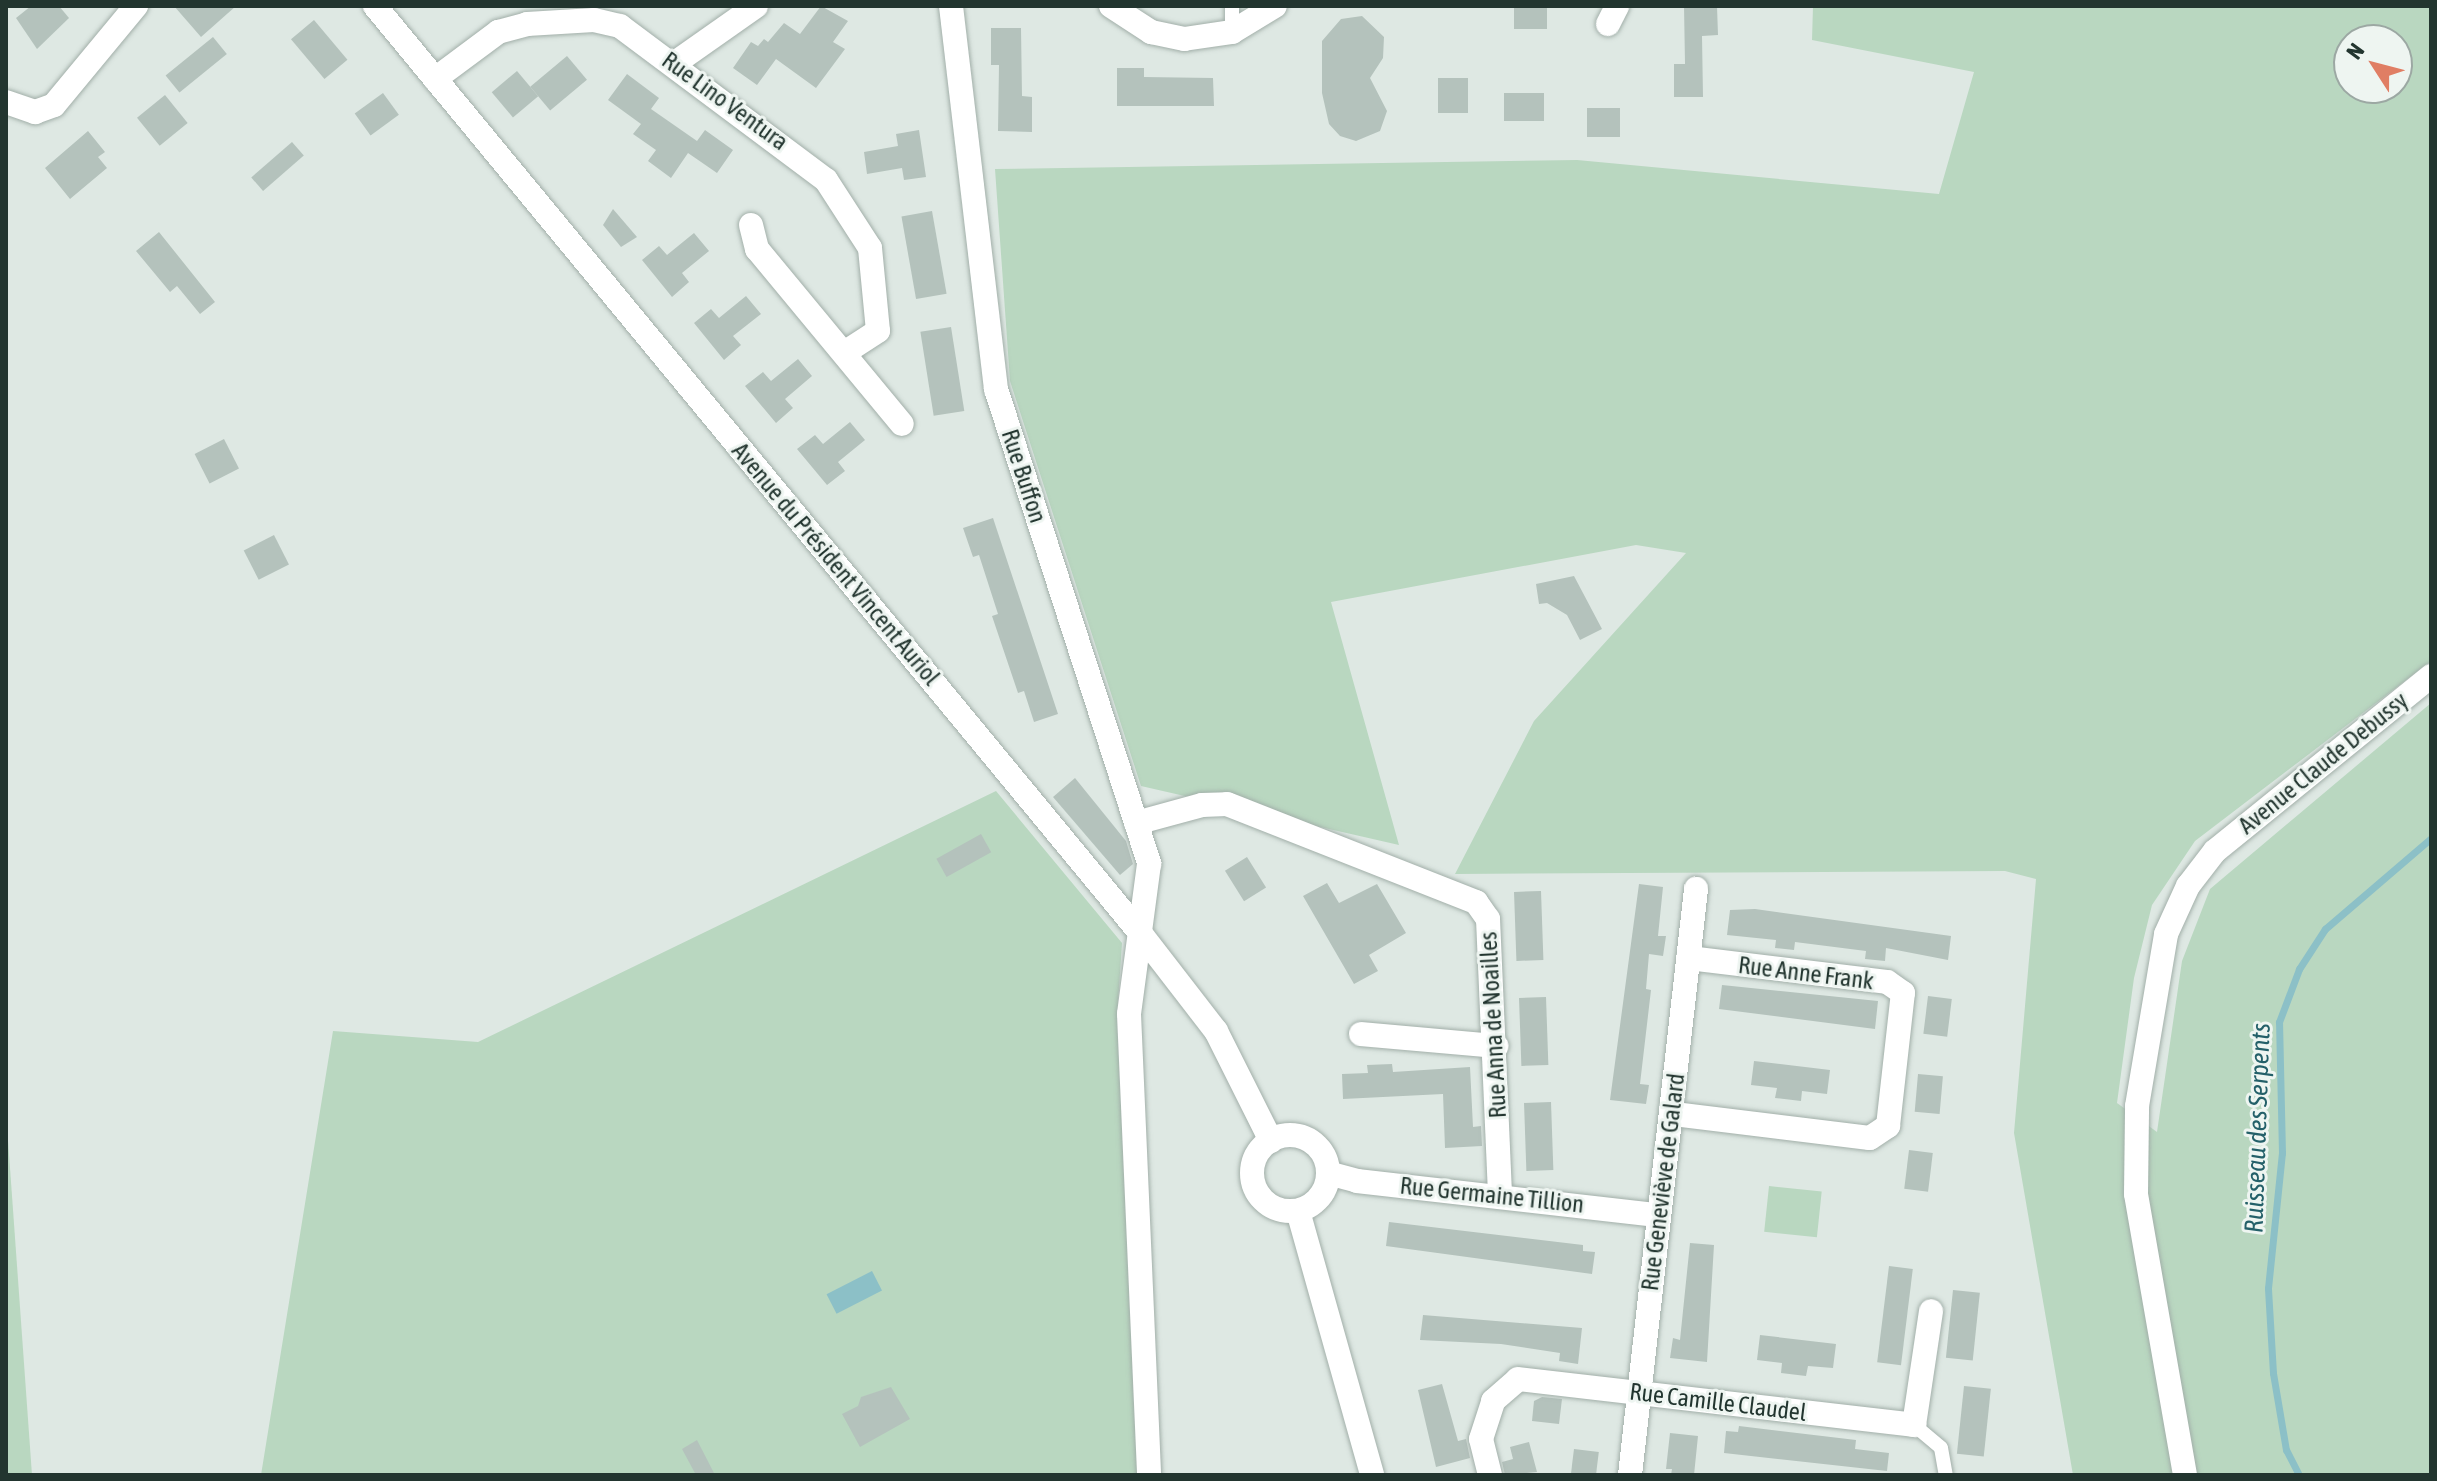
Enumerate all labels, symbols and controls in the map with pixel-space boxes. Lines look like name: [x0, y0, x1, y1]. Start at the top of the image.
north arrow: [2333, 24, 2413, 104]
text: N: [2341, 38, 2370, 64]
street label: Rue Lino Ventura: [656, 46, 794, 156]
street label: Rue Buffon: [995, 426, 1053, 526]
street label: Avenue du Président Vincent Auriol: [726, 437, 946, 691]
street label: Avenue Claude Debussy: [2233, 686, 2413, 840]
street label: Rue Anna de Noailles: [1474, 931, 1512, 1119]
street label: Rue Anne Frank: [1737, 950, 1875, 996]
water label: Ruisseau des Serpents: [2239, 1022, 2277, 1234]
street label: Rue Geneviève de Galard: [1635, 1072, 1691, 1292]
street label: Rue Germaine Tillion: [1399, 1171, 1585, 1219]
street label: Rue Camille Claudel: [1628, 1377, 1808, 1427]

